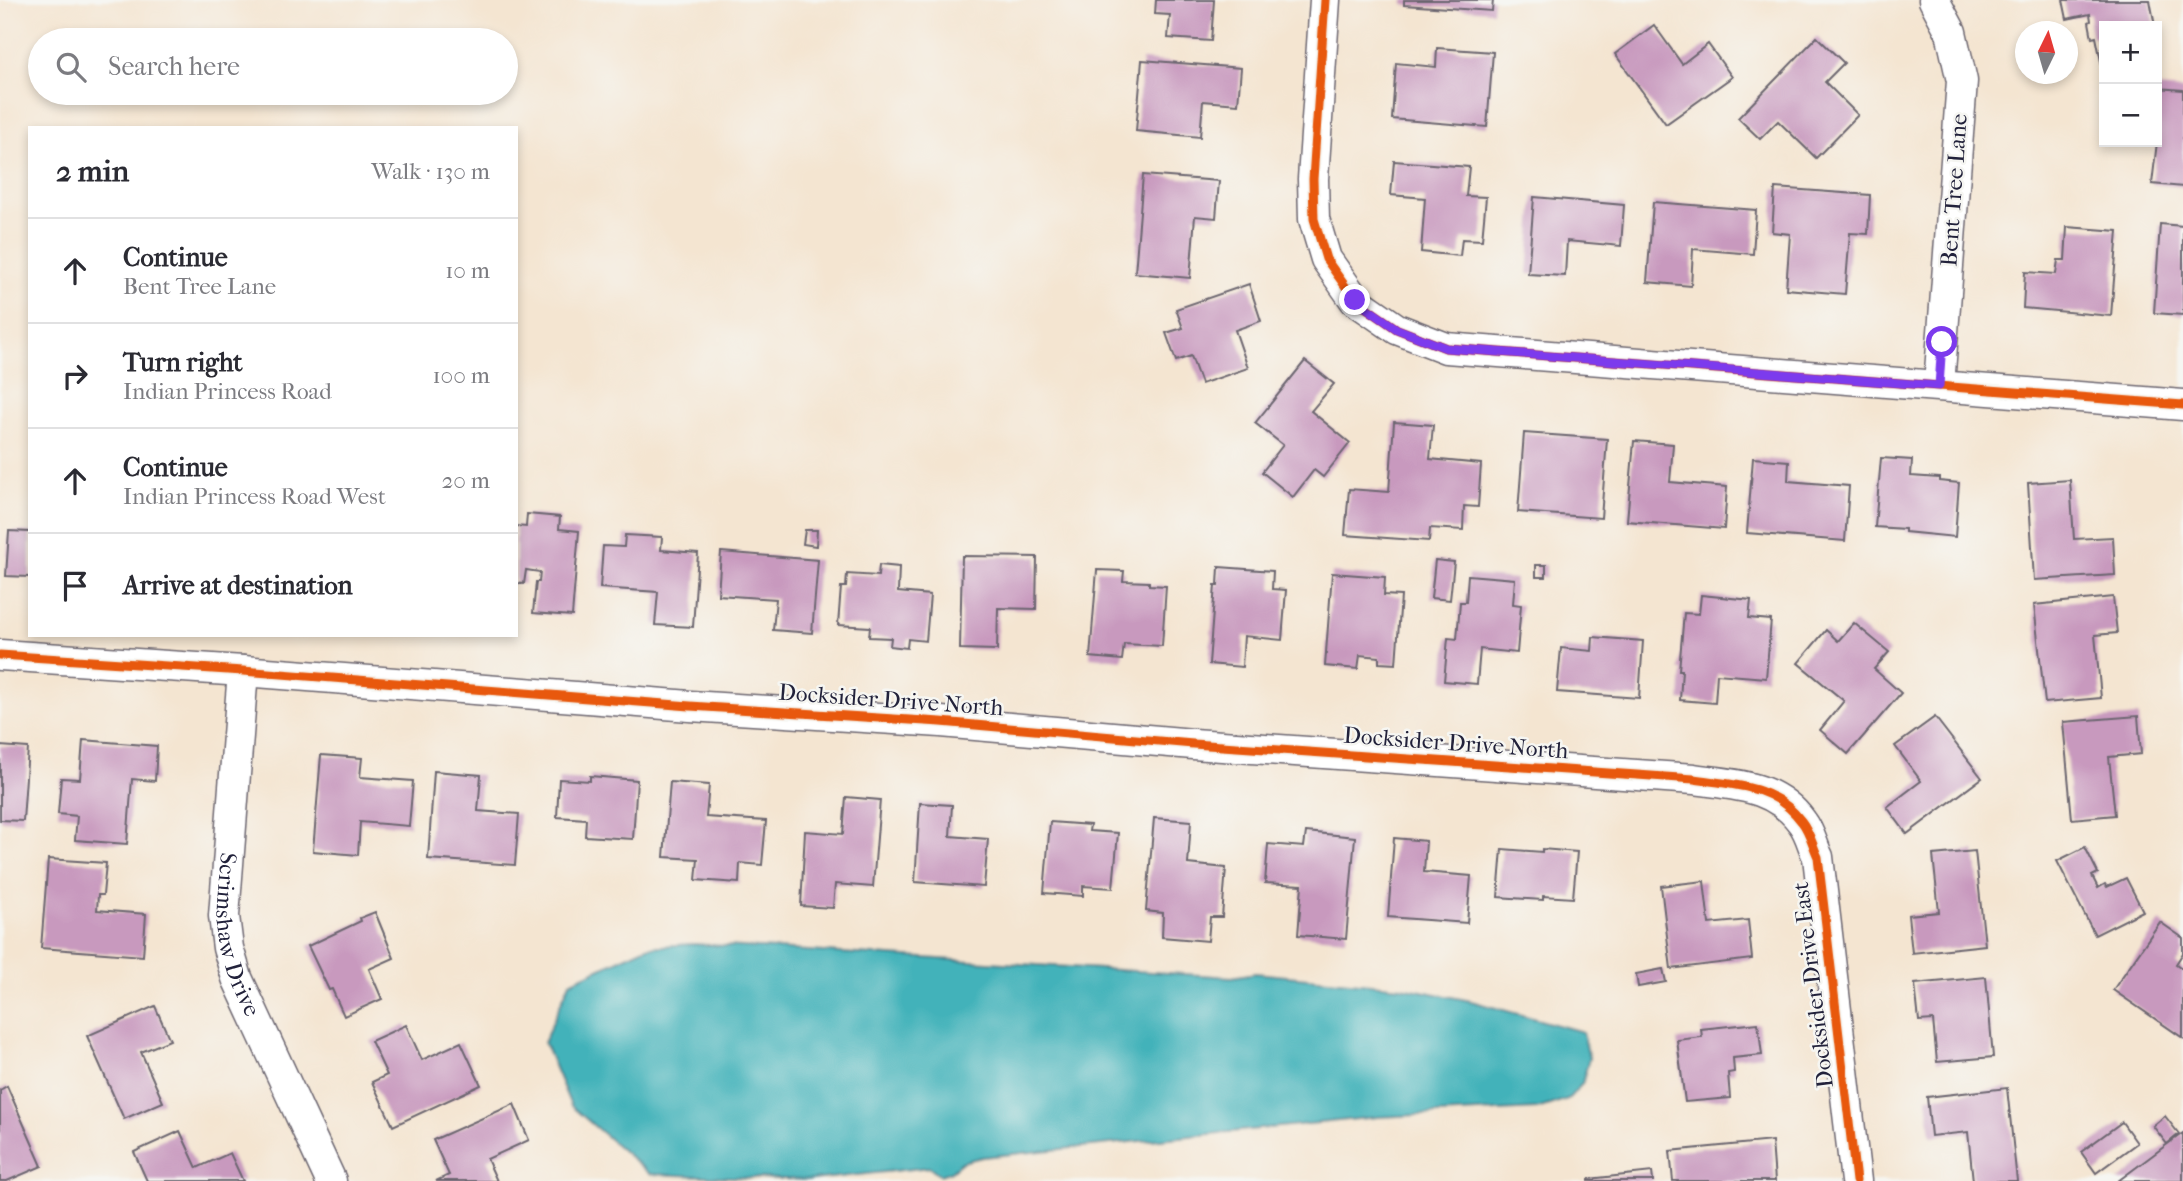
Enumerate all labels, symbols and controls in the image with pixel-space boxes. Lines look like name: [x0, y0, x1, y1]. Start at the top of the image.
north arrow: [2015, 21, 2078, 84]
map controls: [2099, 21, 2162, 147]
button: +: [2099, 21, 2162, 84]
search box: [28, 28, 518, 105]
icon: search: [52, 48, 90, 86]
text: Search here: [108, 51, 240, 82]
button: −: [2099, 84, 2162, 147]
street label: Bent Tree Lane: [1935, 113, 1973, 267]
text: 2 min: [56, 154, 129, 189]
text: Walk · 130 m: [371, 158, 490, 185]
text: Continue: [123, 242, 228, 273]
icon: ahead: [56, 252, 94, 290]
text: 10 m: [445, 257, 490, 284]
text: Bent Tree Lane: [123, 273, 276, 300]
route end: [1339, 284, 1370, 315]
route start: [1926, 326, 1957, 357]
text: Turn right: [123, 347, 243, 378]
icon: right: [56, 357, 94, 395]
text: 100 m: [432, 362, 490, 389]
text: Indian Princess Road: [123, 378, 332, 405]
text: Continue: [123, 452, 228, 483]
icon: ahead: [56, 462, 94, 500]
text: 20 m: [441, 467, 490, 494]
text: Indian Princess Road West: [123, 483, 386, 510]
icon: arrive: [56, 567, 94, 605]
text: Arrive at destination: [123, 570, 353, 601]
street label: Docksider Drive North: [778, 679, 1004, 721]
street label: Docksider Drive North: [1343, 722, 1569, 764]
street label: Scrimshaw Drive: [210, 852, 266, 1020]
street label: Docksider Drive East: [1787, 880, 1839, 1090]

